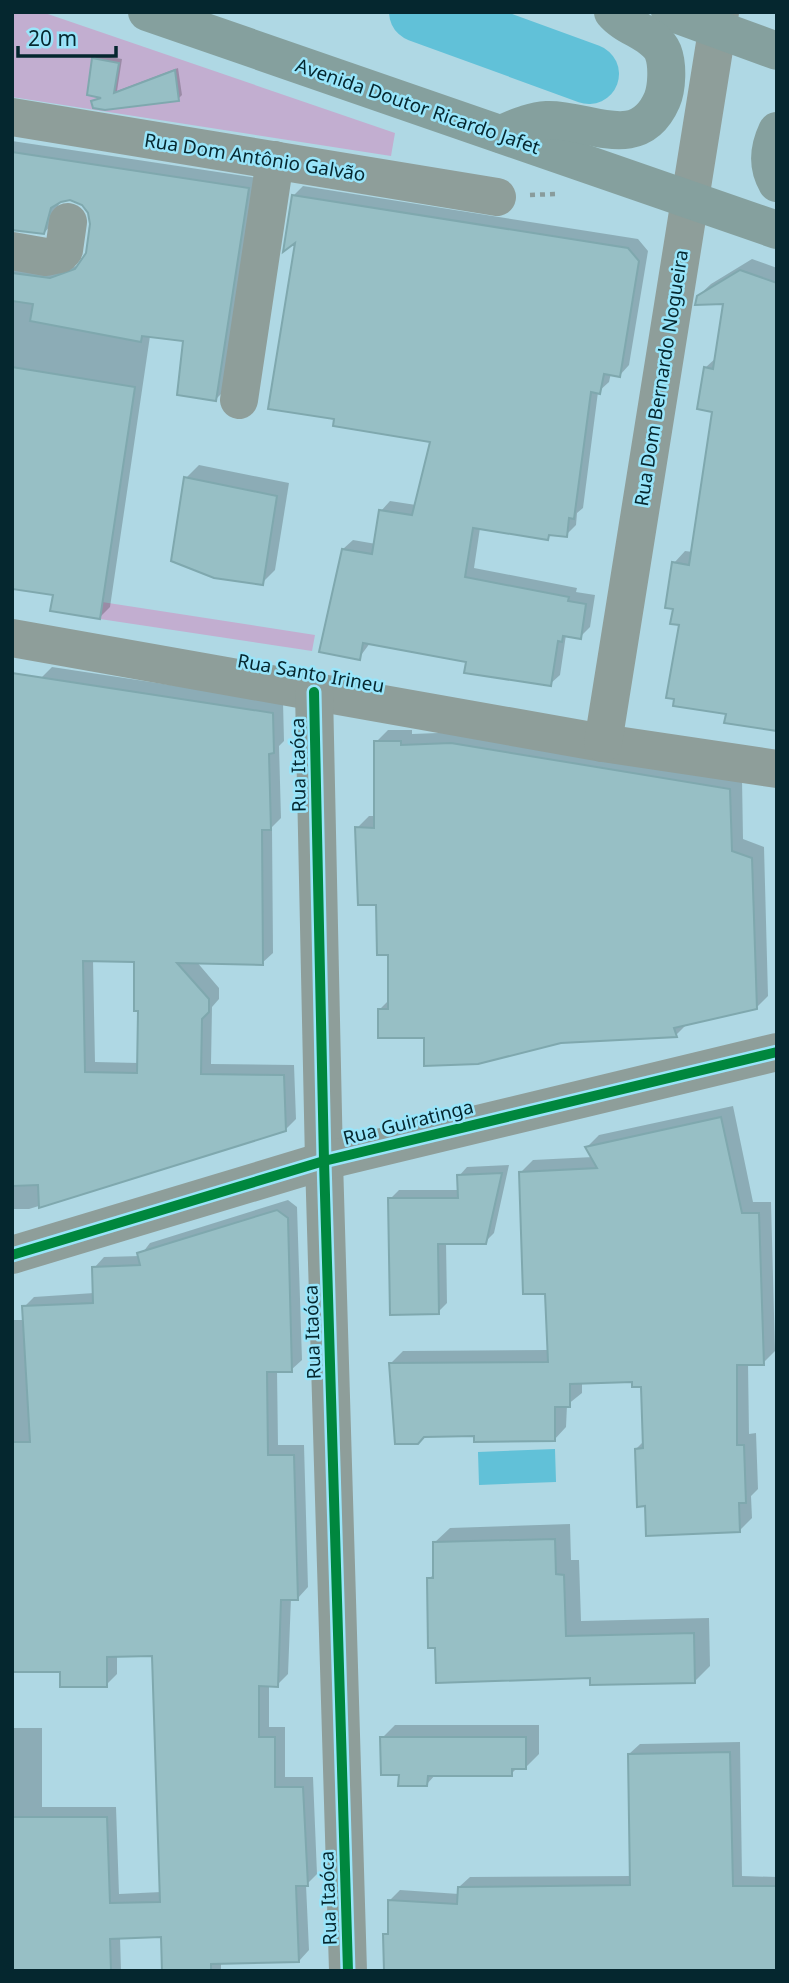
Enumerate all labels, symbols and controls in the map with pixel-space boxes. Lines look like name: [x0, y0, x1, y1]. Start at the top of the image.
scale bar: [18, 14, 116, 58]
text: 20 m: [28, 24, 77, 52]
street label: Avenida Doutor Ricardo Jafet: [292, 52, 544, 160]
street label: Rua Dom Antônio Galvão: [142, 127, 368, 187]
street label: Rua Dom Bernardo Nogueira: [628, 248, 694, 508]
street label: Rua Santo Irineu: [236, 647, 386, 699]
street label: Rua Itaóca: [284, 718, 312, 812]
street label: Rua Guiratinga: [340, 1093, 476, 1151]
street label: Rua Itaóca: [297, 1284, 327, 1380]
street label: Rua Itaóca: [313, 1850, 343, 1946]

